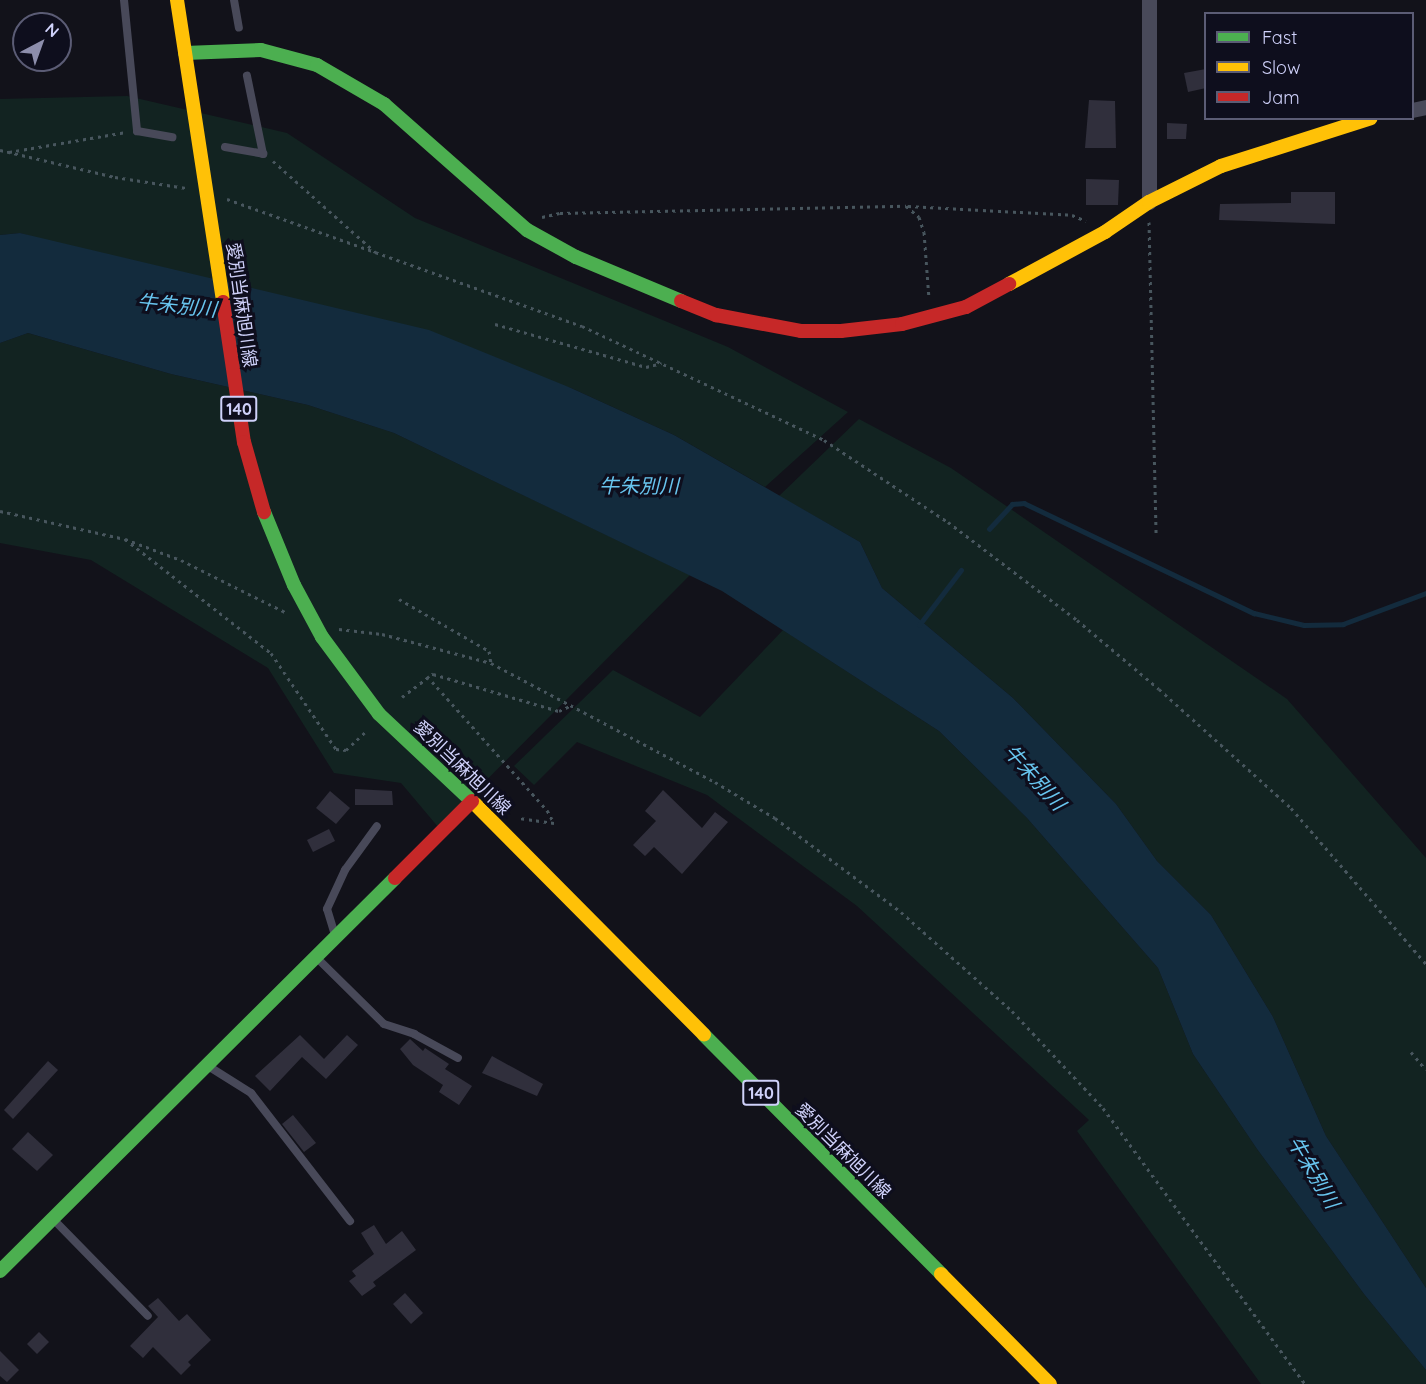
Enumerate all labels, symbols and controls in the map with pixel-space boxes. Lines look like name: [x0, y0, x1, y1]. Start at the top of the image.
north arrow: [12, 12, 72, 72]
legend: [1204, 12, 1414, 120]
text: N: [41, 19, 63, 41]
text: Fast: [1262, 26, 1297, 49]
text: Slow: [1262, 56, 1300, 79]
text: Jam: [1262, 86, 1300, 109]
street label: 愛別当麻旭川線: [222, 241, 260, 369]
water label: 牛朱別川: [136, 289, 218, 321]
road number: 140: [220, 396, 258, 422]
water label: 牛朱別川: [599, 473, 679, 497]
street label: 愛別当麻旭川線: [409, 716, 515, 820]
water label: 牛朱別川: [999, 739, 1071, 815]
road number: 140: [742, 1080, 780, 1106]
street label: 愛別当麻旭川線: [791, 1099, 895, 1203]
water label: 牛朱別川: [1283, 1132, 1345, 1212]

